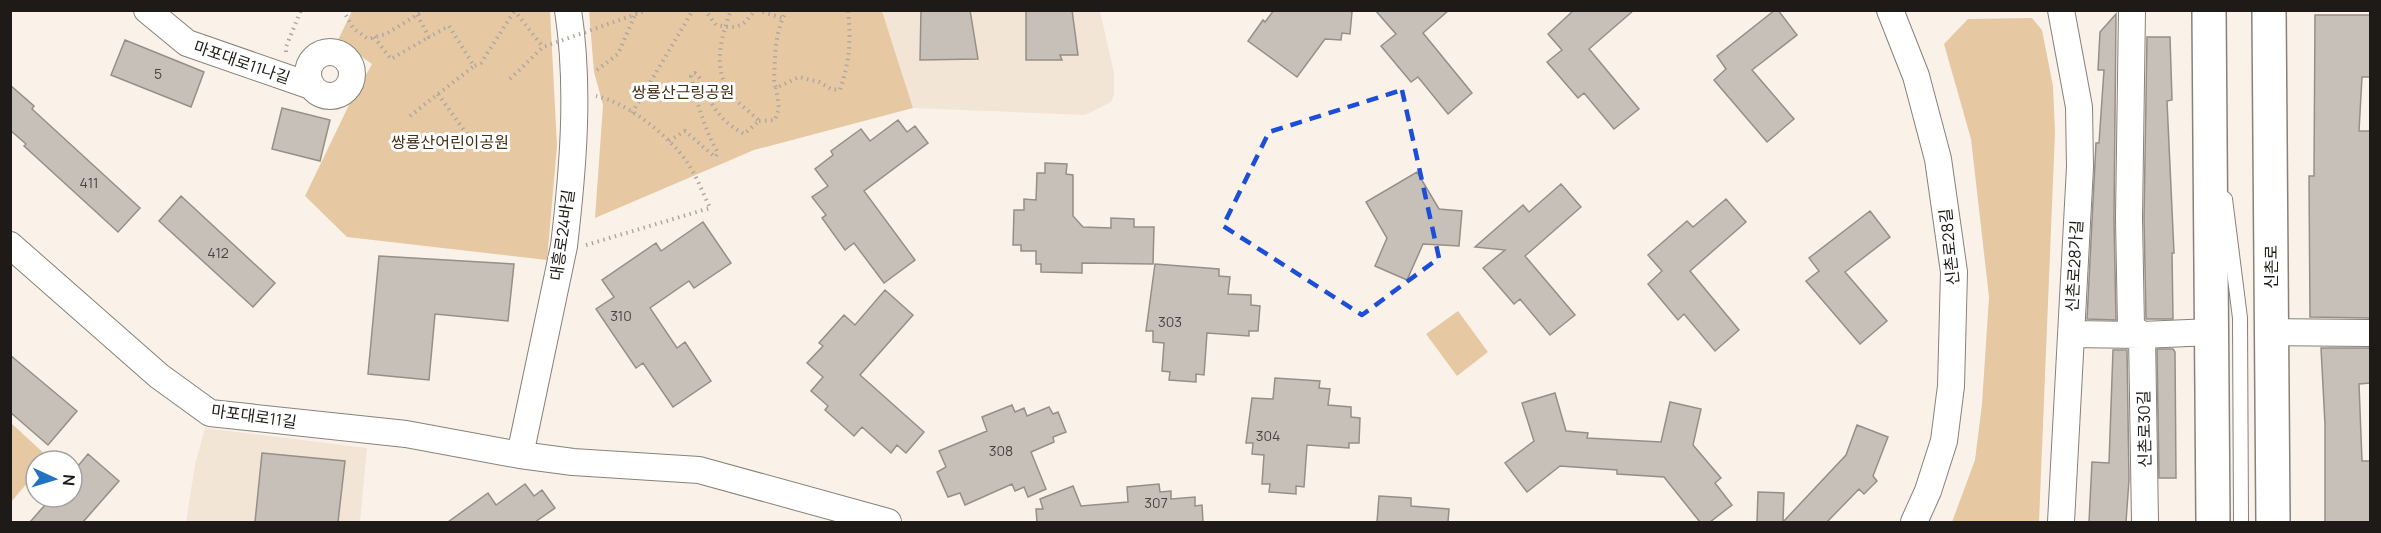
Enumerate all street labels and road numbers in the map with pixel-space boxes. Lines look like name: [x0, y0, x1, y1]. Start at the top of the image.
street label: 마포대로11나길: [191, 35, 293, 89]
street label: 대흥로24바길: [545, 188, 579, 282]
street label: 신촌로28길: [1934, 207, 1964, 287]
street label: 신촌로28가길: [2061, 219, 2087, 313]
street label: 신촌로: [2260, 245, 2282, 289]
street label: 신촌로30길: [2132, 390, 2156, 468]
street label: 마포대로11길: [210, 399, 298, 433]

